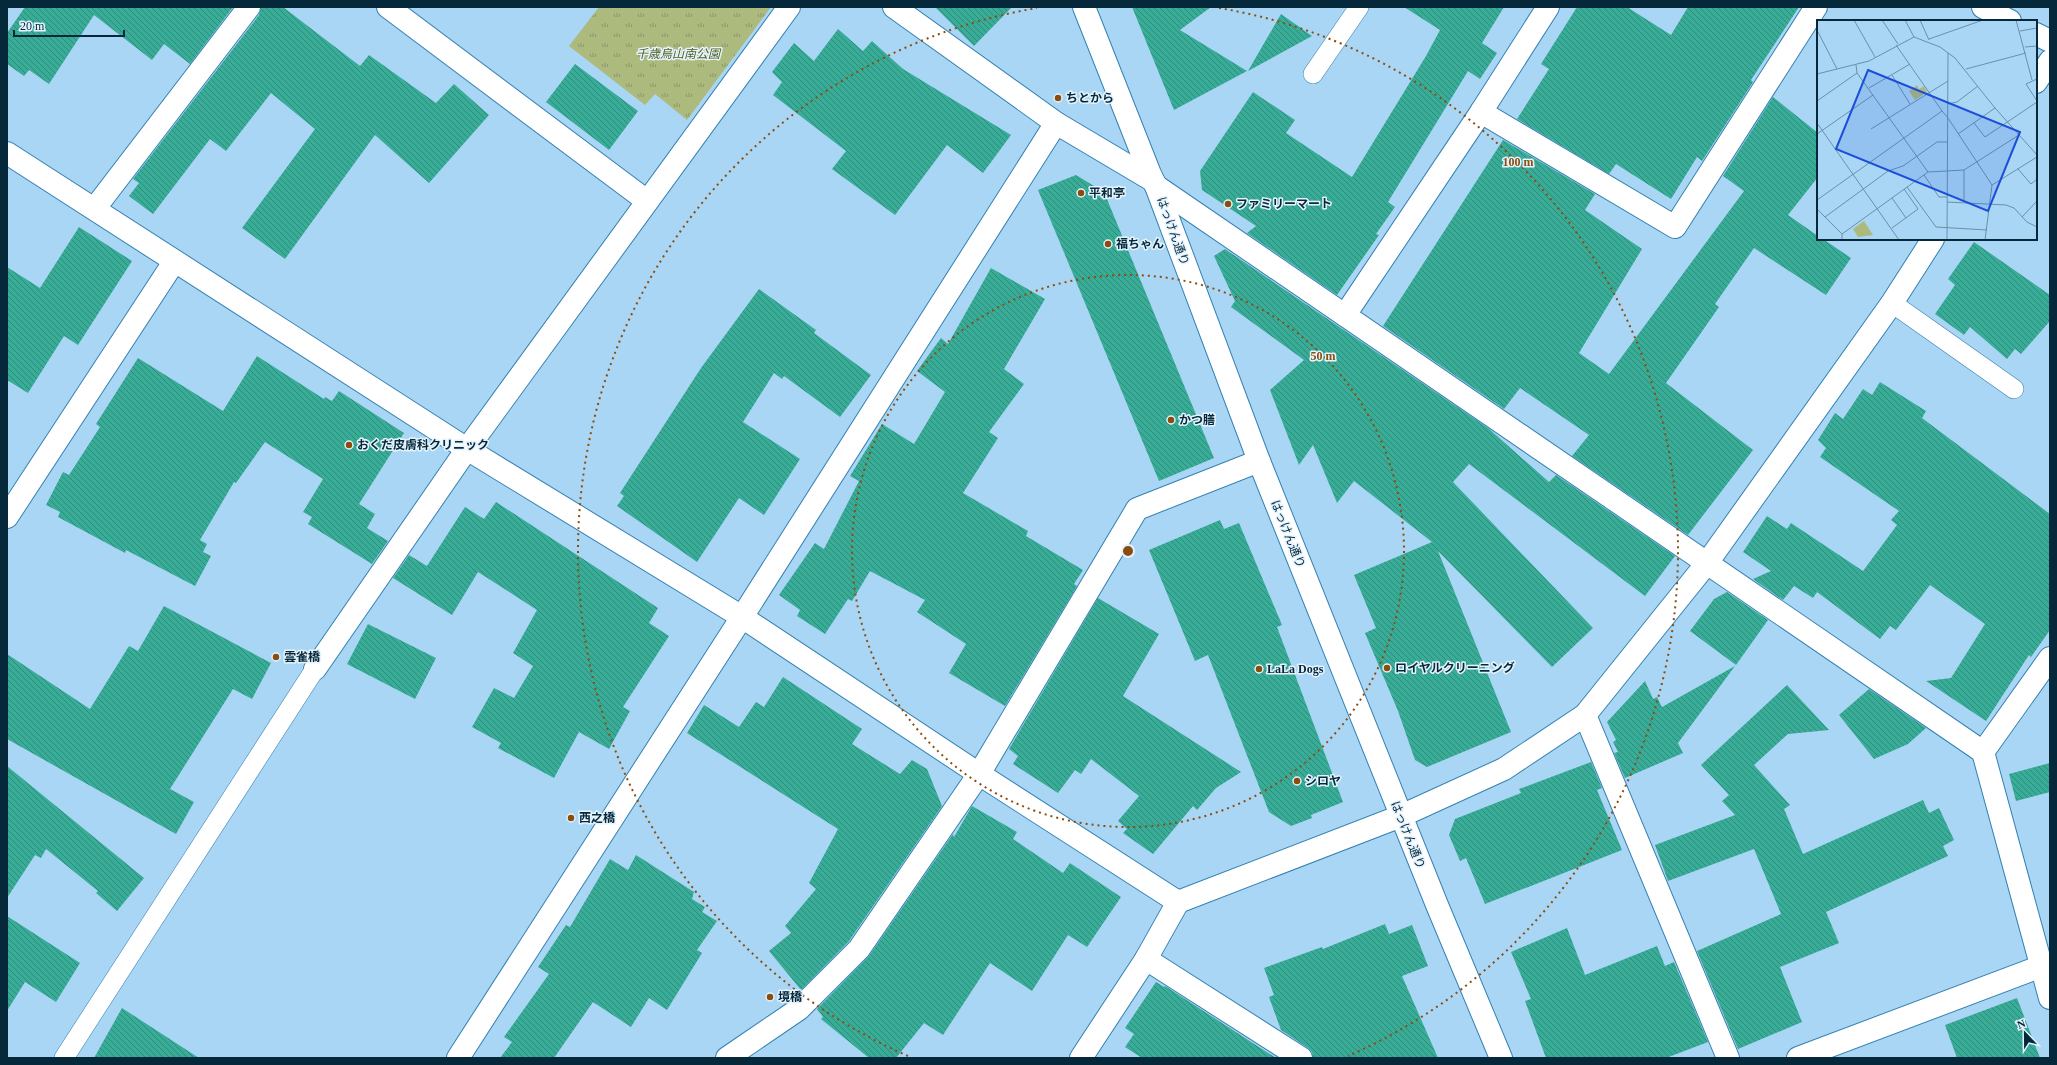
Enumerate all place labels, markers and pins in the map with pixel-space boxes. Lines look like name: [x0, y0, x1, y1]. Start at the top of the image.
place label: ちとから: [1066, 91, 1114, 105]
marker: ちとから: [1053, 93, 1063, 103]
place label: 平和亭: [1089, 186, 1125, 200]
marker: 平和亭: [1076, 188, 1086, 198]
place label: ファミリーマート: [1236, 197, 1332, 211]
marker: ファミリーマート: [1223, 199, 1233, 209]
place label: 福ちゃん: [1116, 237, 1164, 251]
marker: 福ちゃん: [1103, 239, 1113, 249]
place label: かつ膳: [1179, 413, 1215, 427]
marker: かつ膳: [1166, 415, 1176, 425]
place label: おくだ皮膚科クリニック: [357, 438, 489, 452]
marker: おくだ皮膚科クリニック: [344, 440, 354, 450]
centre of rings: [1121, 544, 1135, 558]
place label: 雲雀橋: [284, 650, 321, 664]
marker: 雲雀橋: [271, 652, 281, 662]
place label: ロイヤルクリーニング: [1395, 661, 1515, 675]
place label: LaLa Dogs: [1267, 662, 1324, 676]
marker: ロイヤルクリーニング: [1382, 663, 1392, 673]
marker: LaLa Dogs: [1254, 664, 1264, 674]
place label: シロヤ: [1305, 774, 1341, 788]
marker: シロヤ: [1292, 776, 1302, 786]
place label: 西之橋: [579, 811, 616, 825]
marker: 西之橋: [566, 813, 576, 823]
place label: 境橋: [778, 990, 803, 1004]
marker: 境橋: [765, 992, 775, 1002]

